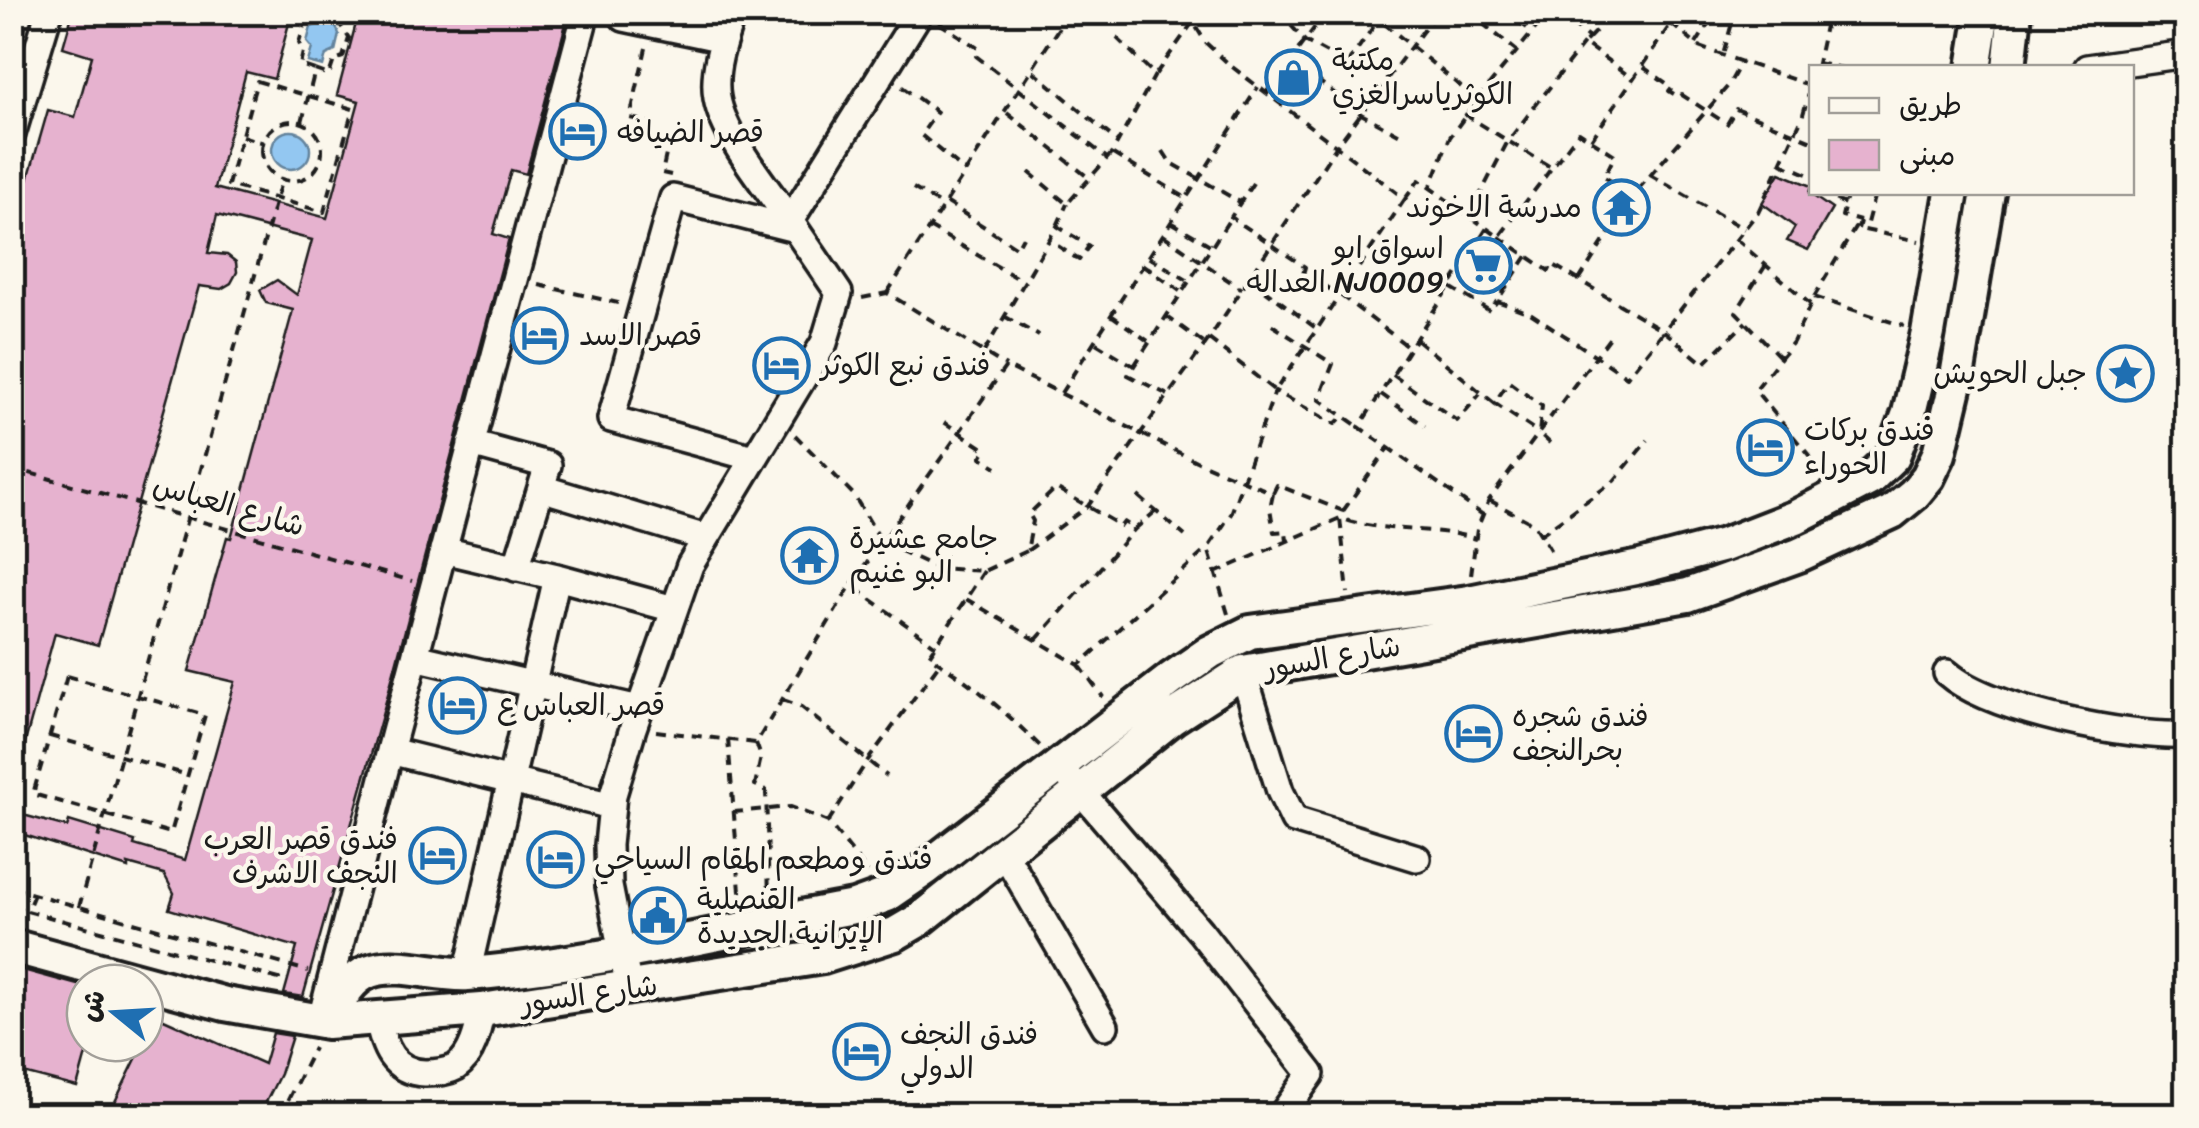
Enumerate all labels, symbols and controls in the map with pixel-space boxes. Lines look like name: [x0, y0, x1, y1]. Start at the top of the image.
place label: مكتبة الكوثرياسرالغزي: [1332, 33, 1513, 121]
shop icon: مكتبة الكوثرياسرالغزي: [1263, 47, 1323, 107]
legend: [1809, 65, 2134, 195]
text: طريق: [1899, 78, 1962, 132]
hotel icon: قصر الضيافه: [548, 102, 608, 162]
place label: قصر الضيافه: [617, 105, 764, 159]
text: مبنى: [1899, 128, 1955, 182]
temple icon: مدرسة الاخوند: [1591, 177, 1651, 237]
place label: مدرسة الاخوند: [1406, 180, 1582, 234]
place label: اسواق ابو العداله NJ0009: [1246, 221, 1444, 309]
supermarket icon: اسواق ابو العداله NJ0009: [1453, 235, 1513, 295]
hotel icon: قصر الاسد: [510, 305, 570, 365]
place label: قصر الاسد: [579, 308, 702, 362]
hotel icon: فندق نبع الكوثر: [752, 335, 812, 395]
place label: فندق نبع الكوثر: [818, 338, 991, 392]
place icon: جبل الحويش: [2096, 343, 2156, 403]
place label: جبل الحويش: [1933, 346, 2087, 400]
place label: فندق بركات الحوراء: [1804, 403, 1935, 491]
hotel icon: فندق بركات الحوراء: [1735, 417, 1795, 477]
street label: شارع العباس: [147, 458, 311, 552]
place label: جامع عشيرة البو غنيم: [849, 511, 998, 599]
temple icon: جامع عشيرة البو غنيم: [780, 525, 840, 585]
street label: شارع السور: [1256, 618, 1405, 696]
hotel icon: قصر العباس ع: [428, 675, 488, 735]
place label: قصر العباس ع: [497, 678, 665, 732]
place label: فندق شجره بحرالنجف: [1512, 689, 1649, 777]
hotel icon: فندق شجره بحرالنجف: [1443, 703, 1503, 763]
place label: فندق قصر العرب النجف الاشرف: [203, 812, 398, 900]
hotel icon: فندق قصر العرب النجف الاشرف: [407, 826, 467, 886]
hotel icon: فندق ومطعم المقام السياحي: [525, 829, 585, 889]
place label: فندق ومطعم المقام السياحي: [594, 832, 933, 886]
place label: القنصلية الإيرانية الجديدة: [697, 872, 883, 960]
public building icon: القنصلية الإيرانية الجديدة: [628, 886, 688, 946]
street label: شارع السور: [514, 958, 661, 1031]
north arrow: [65, 963, 165, 1063]
text: ش: [64, 983, 120, 1028]
place label: فندق النجف الدولي: [900, 1007, 1038, 1095]
hotel icon: فندق النجف الدولي: [831, 1021, 891, 1081]

